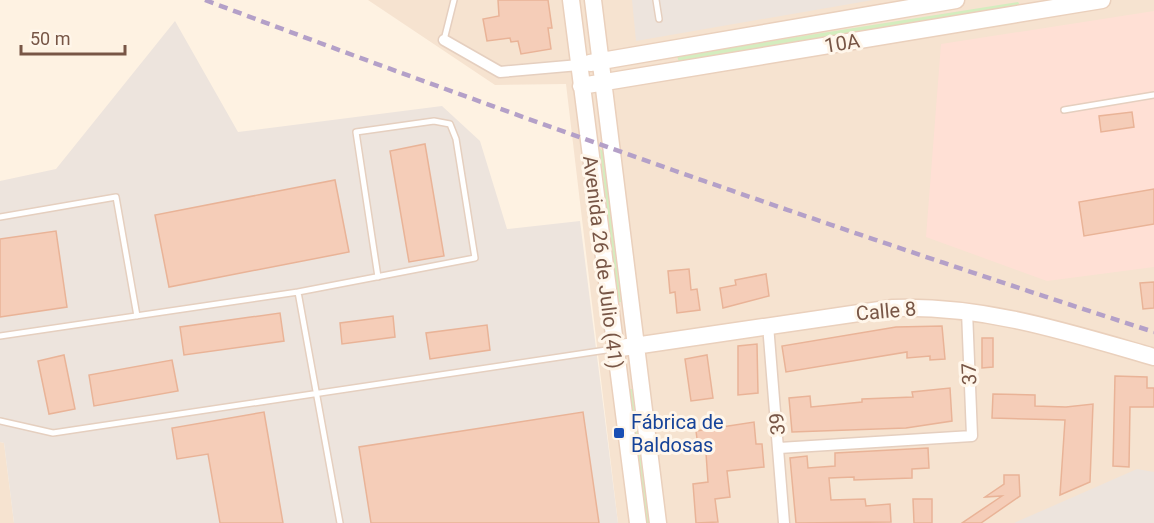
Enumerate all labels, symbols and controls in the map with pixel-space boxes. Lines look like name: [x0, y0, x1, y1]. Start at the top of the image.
scale bar: [21, 18, 124, 56]
text: 50 m: [30, 28, 70, 49]
street label: 10A: [823, 28, 861, 58]
street label: Avenida 26 de Julio (41): [578, 154, 628, 370]
street label: Calle 8: [855, 296, 917, 326]
street label: 37: [956, 362, 982, 386]
place label: Fábrica de Baldosas: [631, 410, 724, 457]
street label: 39: [764, 412, 790, 436]
marker: Fábrica de Baldosas: [612, 426, 626, 440]

